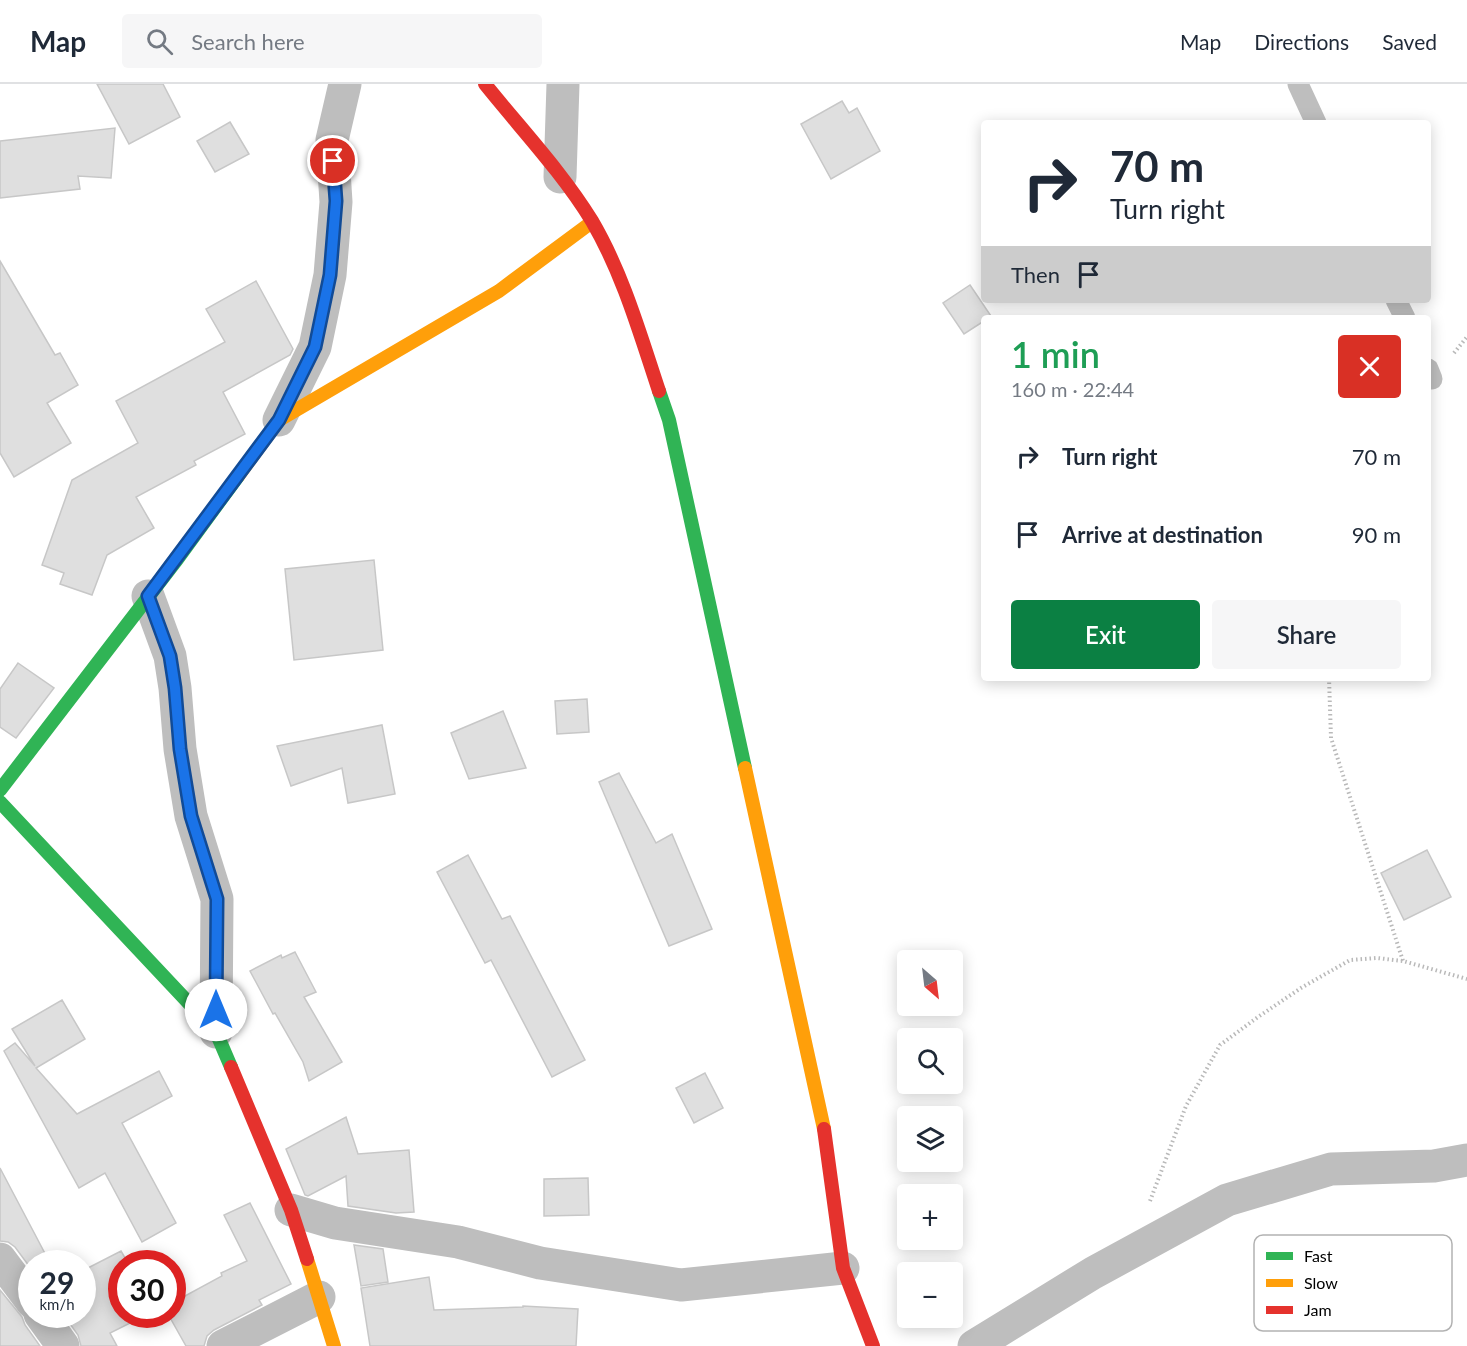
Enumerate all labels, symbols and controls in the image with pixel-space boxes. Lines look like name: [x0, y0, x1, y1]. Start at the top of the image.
search box: [122, 14, 542, 68]
text: Map: [30, 24, 86, 58]
icon: search: [143, 25, 176, 58]
text: Search here: [191, 28, 305, 55]
text: Map: [1180, 29, 1221, 54]
text: Directions: [1254, 29, 1349, 54]
text: Saved: [1382, 29, 1437, 54]
pin: [307, 135, 358, 186]
text: 70 m: [1110, 141, 1204, 191]
icon: arrive: [316, 144, 349, 177]
icon: right: [1011, 144, 1089, 222]
text: Turn right: [1110, 192, 1225, 225]
icon: arrive: [1072, 258, 1105, 291]
text: Then: [1011, 261, 1060, 288]
text: 1 min: [1011, 332, 1100, 376]
button: close: [1338, 335, 1401, 398]
text: 160 m · 22:44: [1011, 377, 1134, 401]
icon: right: [1011, 440, 1044, 473]
text: Turn right: [1062, 443, 1157, 470]
text: 70 m: [1352, 443, 1401, 470]
icon: arrive: [1011, 518, 1044, 551]
text: Arrive at destination: [1062, 521, 1263, 548]
text: 90 m: [1352, 521, 1401, 548]
button: Exit: [1011, 600, 1200, 669]
button: Share: [1212, 600, 1401, 669]
north arrow: [897, 950, 963, 1016]
map controls: [897, 950, 963, 1328]
position arrow: [184, 978, 248, 1042]
button: search: [897, 1028, 963, 1094]
button: layers: [897, 1106, 963, 1172]
button: +: [897, 1184, 963, 1250]
legend: [1254, 1235, 1452, 1331]
text: Fast: [1304, 1246, 1333, 1265]
speed limit sign: 30: [108, 1250, 186, 1328]
button: −: [897, 1262, 963, 1328]
text: 29: [40, 1264, 74, 1300]
text: Slow: [1304, 1273, 1338, 1292]
text: km/h: [39, 1295, 75, 1313]
text: Jam: [1304, 1300, 1332, 1319]

